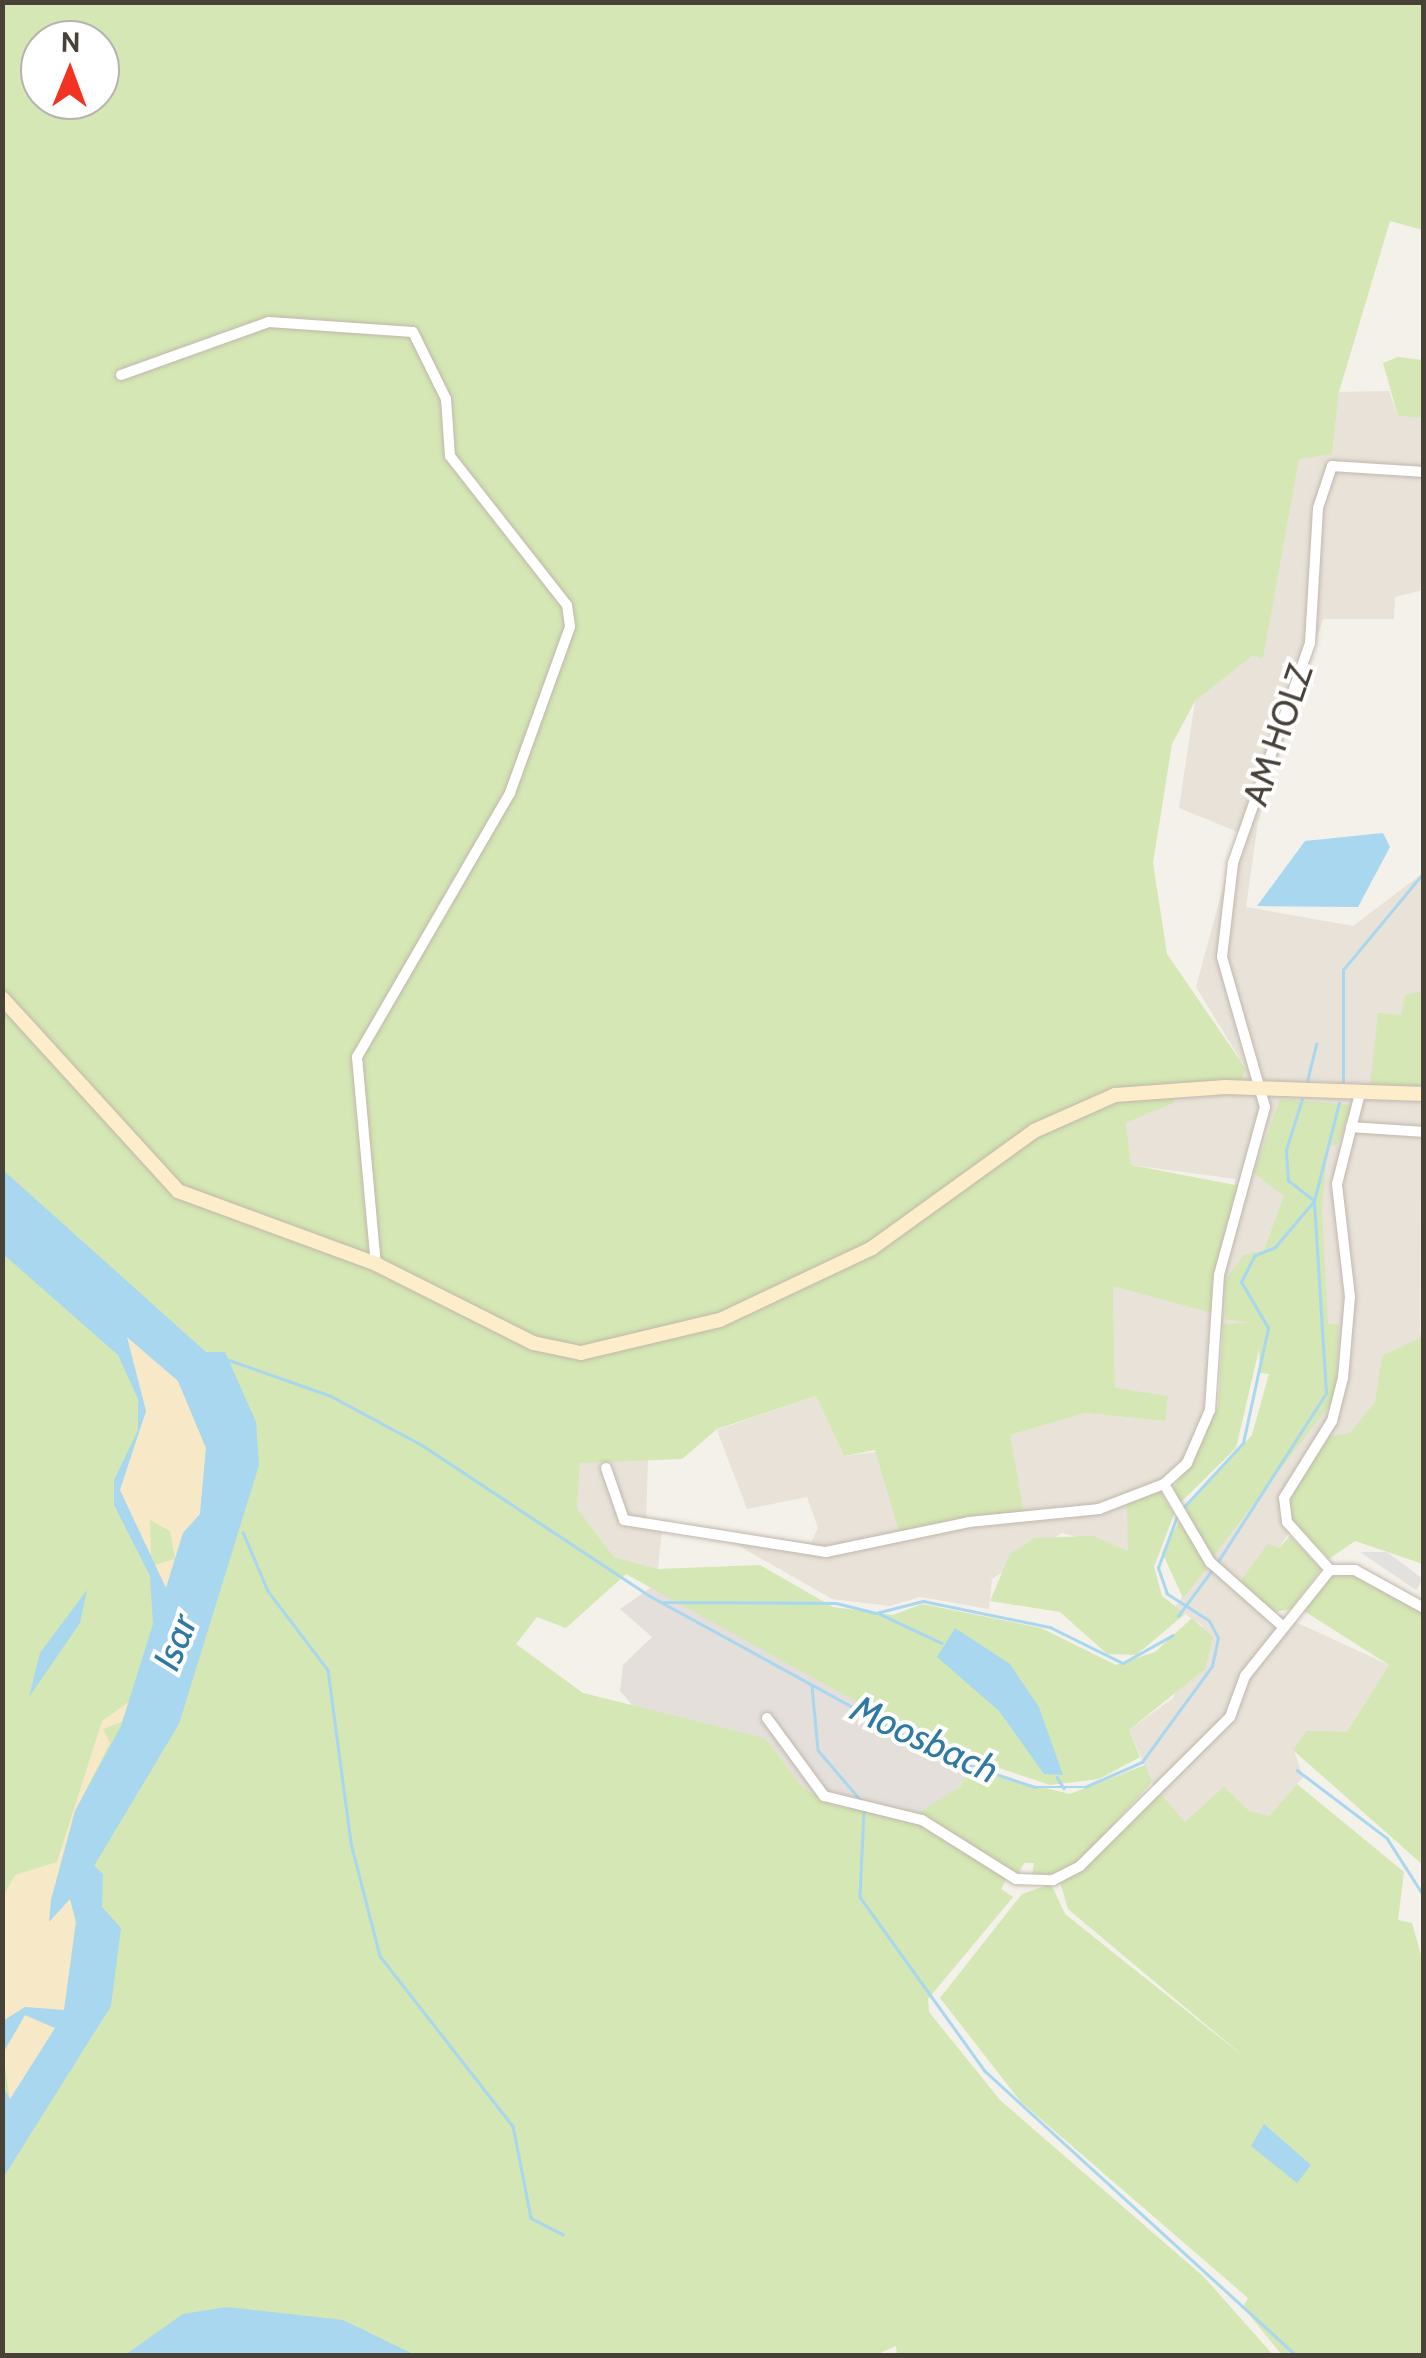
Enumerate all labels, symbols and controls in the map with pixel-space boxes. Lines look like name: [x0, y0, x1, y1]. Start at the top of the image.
north arrow: [20, 20, 120, 120]
text: N: [60, 25, 81, 59]
street label: AM HOLZ: [1234, 659, 1322, 811]
water label: Isar: [143, 1607, 207, 1677]
water label: Moosbach: [844, 1685, 1006, 1793]

